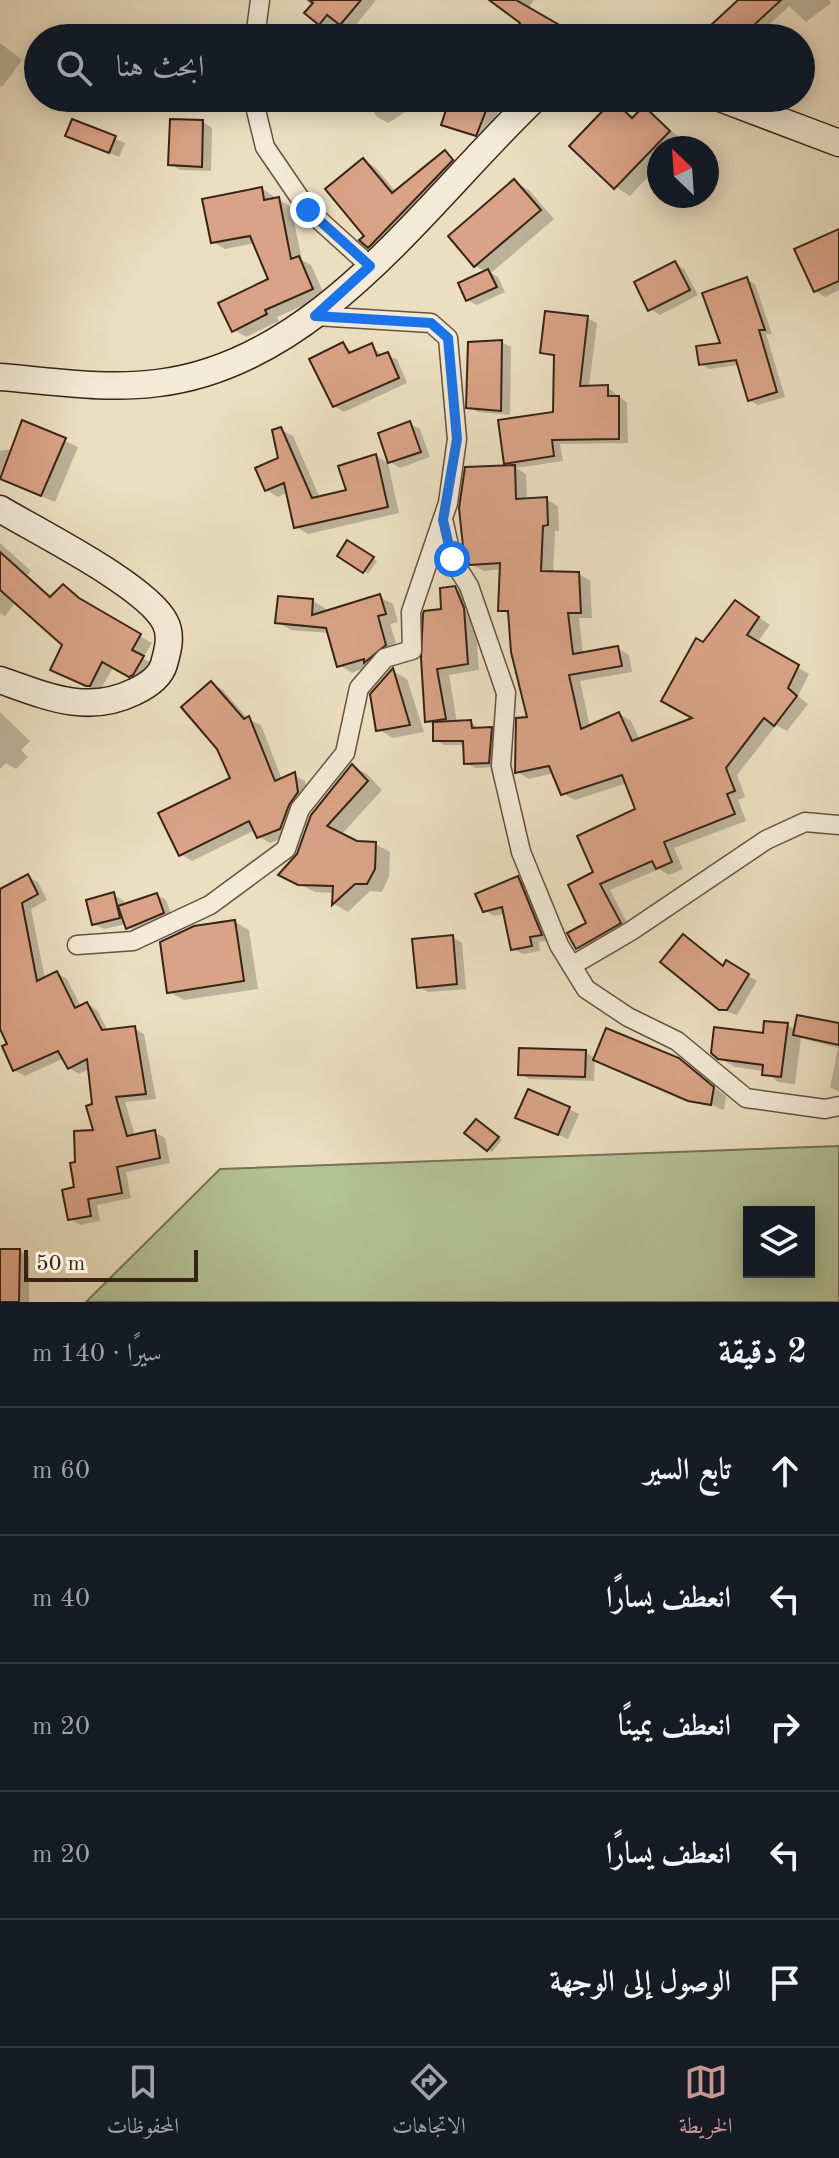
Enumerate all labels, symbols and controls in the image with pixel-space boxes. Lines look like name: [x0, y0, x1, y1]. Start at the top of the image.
search box: [24, 24, 815, 112]
icon: search: [52, 46, 96, 90]
text: ابحث هنا: [116, 53, 204, 83]
north arrow: [647, 136, 719, 208]
route end: [290, 192, 326, 228]
route start: [434, 541, 470, 577]
map controls: [743, 1206, 815, 1278]
button: layers: [743, 1206, 815, 1278]
scale bar: [24, 1246, 198, 1282]
text: 50 m: [36, 1253, 85, 1275]
text: 2 دقيقة: [718, 1336, 807, 1370]
text: سيرًا · 140 m: [32, 1341, 162, 1367]
icon: ahead: [763, 1449, 807, 1493]
text: تابع السير: [644, 1456, 731, 1486]
text: 60 m: [32, 1458, 90, 1484]
icon: left: [763, 1577, 807, 1621]
text: انعطف يسارًا: [606, 1584, 731, 1614]
text: 40 m: [32, 1586, 90, 1612]
icon: right: [763, 1705, 807, 1749]
text: انعطف يمينًا: [618, 1712, 731, 1742]
text: 20 m: [32, 1714, 90, 1740]
icon: left: [763, 1833, 807, 1877]
text: انعطف يسارًا: [606, 1840, 731, 1870]
text: 20 m: [32, 1842, 90, 1868]
icon: arrive: [763, 1961, 807, 2005]
text: الوصول إلى الوجهة: [550, 1968, 731, 1998]
tab: المحفوظات: [107, 2060, 179, 2147]
tab: الاتجاهات: [392, 2060, 466, 2147]
tab: الخريطة: [679, 2060, 732, 2147]

